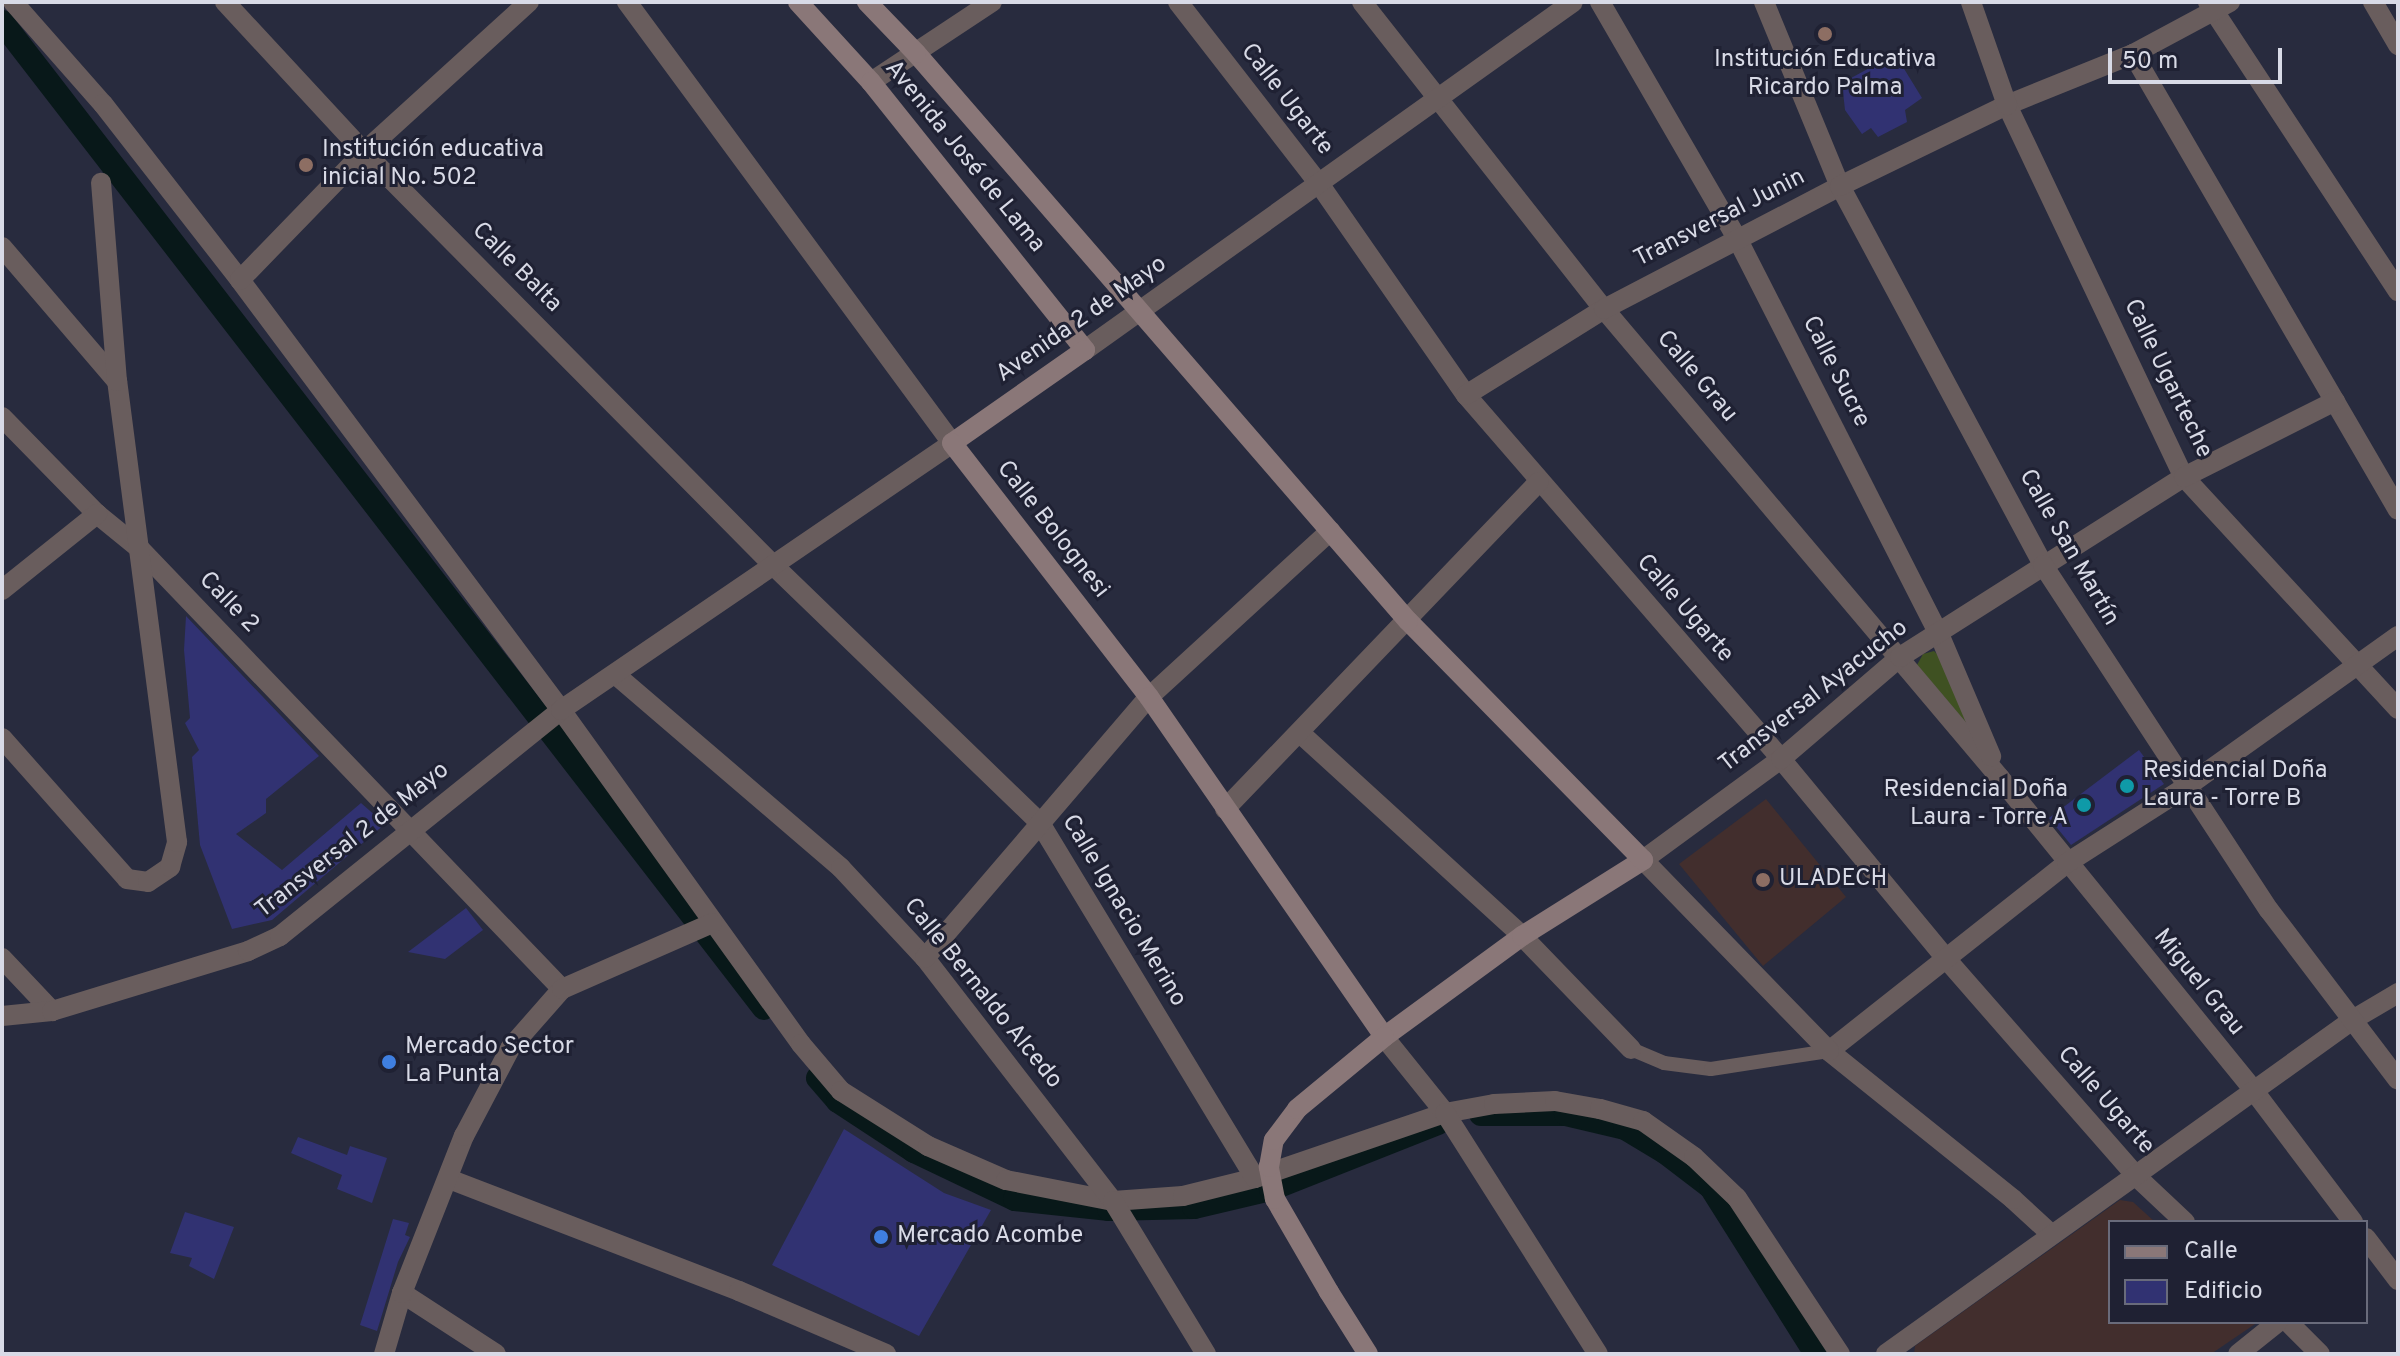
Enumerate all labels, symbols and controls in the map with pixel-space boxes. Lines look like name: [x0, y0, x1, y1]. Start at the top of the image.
marker: Institución Educativa Ricardo Palma: [1816, 25, 1834, 43]
scale bar: [2112, 32, 2286, 82]
street label: Calle Ugarte: [1233, 38, 1339, 162]
place label: Institución Educativa Ricardo Palma: [1714, 47, 1936, 103]
text: 50 m: [2122, 47, 2178, 77]
street label: Avenida José de Lama: [878, 55, 1050, 259]
place label: Institución educativa inicial No. 502: [322, 137, 544, 193]
marker: Institución educativa inicial No. 502: [297, 156, 315, 174]
street label: Transversal Junin: [1630, 164, 1810, 274]
street label: Calle Balta: [465, 217, 567, 319]
street label: Avenida 2 de Mayo: [991, 250, 1173, 390]
street label: Calle Ugarteche: [2116, 295, 2218, 463]
street label: Calle Sucre: [1795, 312, 1875, 432]
street label: Calle Grau: [1649, 325, 1743, 429]
street label: Calle Bolognesi: [989, 456, 1115, 604]
street label: Calle San Martín: [2012, 465, 2124, 631]
street label: Calle Ugarte: [1629, 549, 1739, 669]
street label: Calle 2: [192, 566, 264, 640]
street label: Transversal Ayacucho: [1713, 614, 1915, 780]
street label: Transversal 2 de Mayo: [251, 757, 455, 925]
place label: Residencial Doña Laura - Torre B: [2143, 758, 2327, 814]
place label: Residencial Doña Laura - Torre A: [1884, 777, 2068, 833]
marker: Residencial Doña Laura - Torre B: [2118, 777, 2136, 795]
marker: Residencial Doña Laura - Torre A: [2075, 796, 2093, 814]
street label: Calle Ignacio Merino: [1054, 810, 1192, 1012]
place label: ULADECH: [1779, 866, 1887, 894]
marker: ULADECH: [1754, 871, 1772, 889]
street label: Calle Bernaldo Alcedo: [896, 893, 1068, 1095]
street label: Miguel Grau: [2146, 924, 2250, 1042]
place label: Mercado Sector La Punta: [405, 1034, 574, 1090]
street label: Calle Ugarte: [2050, 1041, 2160, 1161]
marker: Mercado Sector La Punta: [380, 1053, 398, 1071]
legend: [2108, 1220, 2368, 1324]
place label: Mercado Acombe: [897, 1223, 1084, 1251]
marker: Mercado Acombe: [872, 1228, 890, 1246]
text: Calle: [2184, 1237, 2238, 1267]
text: Edificio: [2184, 1277, 2263, 1307]

